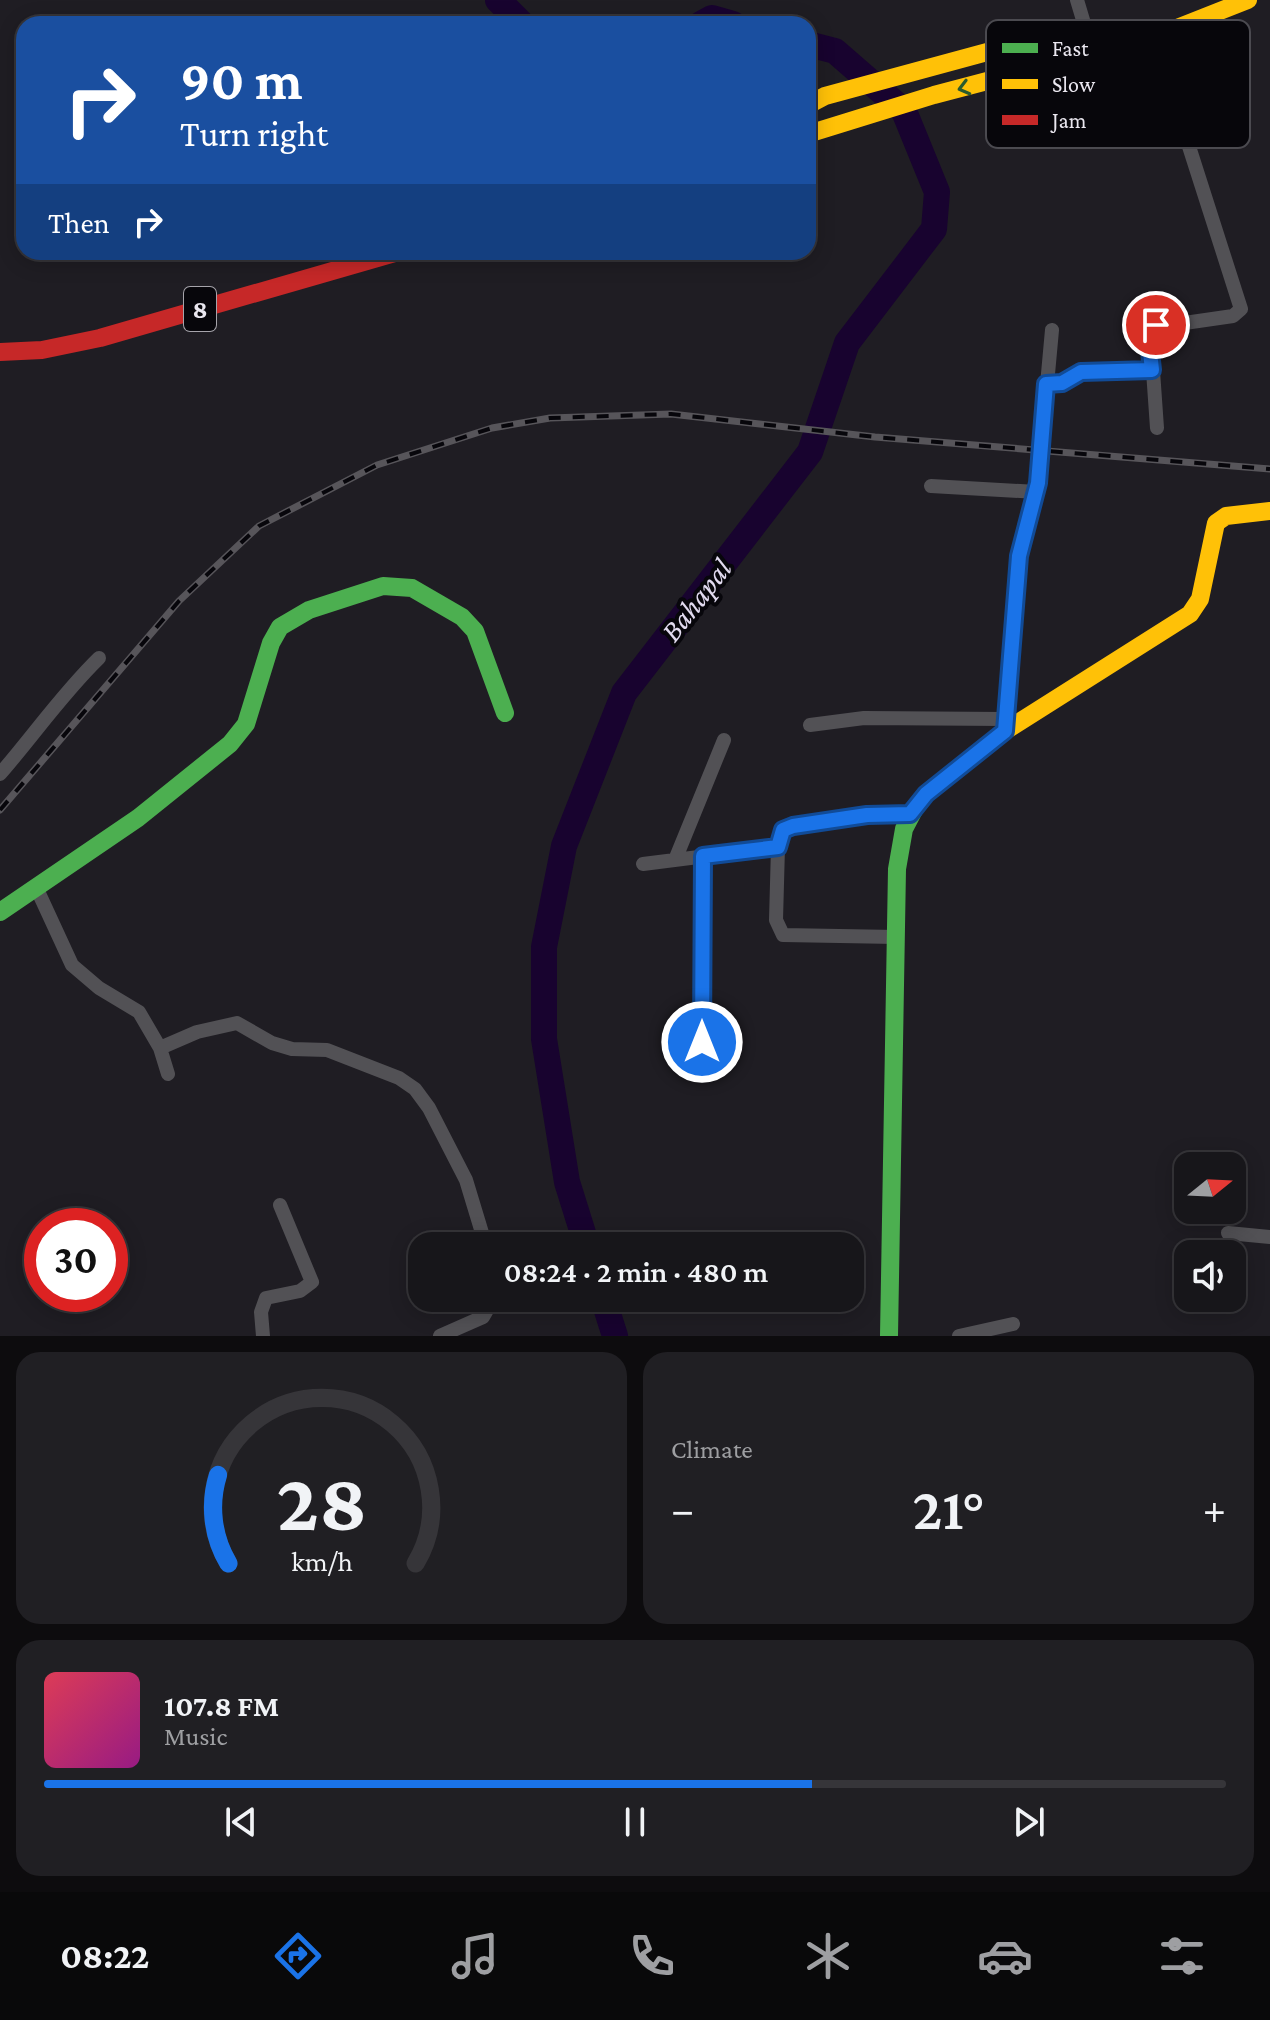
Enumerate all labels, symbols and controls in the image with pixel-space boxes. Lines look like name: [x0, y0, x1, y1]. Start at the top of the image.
legend: [986, 20, 1250, 148]
text: Fast: [1052, 36, 1089, 61]
icon: right: [48, 48, 152, 152]
text: 90 m: [180, 49, 303, 111]
text: Slow: [1052, 72, 1096, 97]
one-way arrow: [957, 78, 971, 95]
text: Jam: [1050, 108, 1087, 133]
text: Turn right: [180, 114, 328, 154]
icon: right: [126, 200, 170, 244]
text: Then: [48, 206, 110, 239]
road number: 8: [184, 287, 216, 331]
pin: [1122, 291, 1190, 359]
icon: arrive: [1134, 303, 1178, 347]
water label: Bahapal: [653, 552, 739, 648]
position arrow: [660, 1000, 744, 1084]
north arrow: [1174, 1152, 1246, 1224]
map controls: [1174, 1152, 1246, 1312]
speed limit sign: 30: [24, 1208, 128, 1312]
button: sound: [1174, 1240, 1246, 1312]
text: 08:24 · 2 min · 480 m: [504, 1255, 768, 1288]
text: Climate: [671, 1435, 753, 1464]
text: 28: [276, 1455, 367, 1548]
text: 21°: [912, 1475, 985, 1542]
text: −: [671, 1485, 694, 1533]
text: +: [1203, 1485, 1226, 1533]
text: km/h: [291, 1545, 352, 1577]
text: 107.8 FM: [164, 1689, 279, 1722]
text: Music: [164, 1722, 227, 1751]
icon: previous: [219, 1800, 263, 1844]
icon: pause: [613, 1800, 657, 1844]
icon: next: [1007, 1800, 1051, 1844]
icon: directions: [270, 1928, 326, 1984]
icon: music: [447, 1928, 503, 1984]
icon: phone: [624, 1928, 680, 1984]
icon: climate: [800, 1928, 856, 1984]
icon: car: [977, 1928, 1033, 1984]
icon: filters: [1154, 1928, 1210, 1984]
text: 08:22: [60, 1936, 149, 1976]

